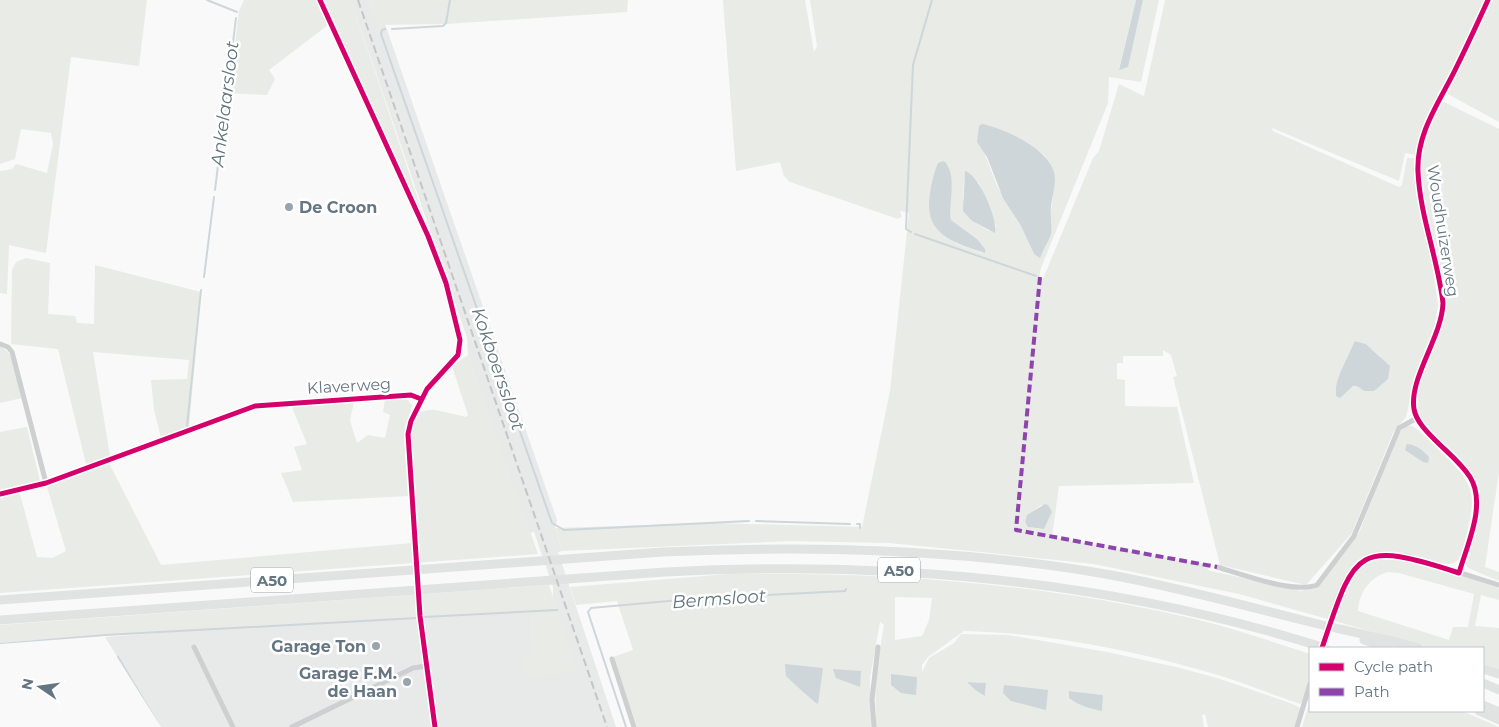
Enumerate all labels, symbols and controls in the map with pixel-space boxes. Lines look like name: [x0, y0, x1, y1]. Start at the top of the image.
water label: Ankelaarsloot: [206, 39, 244, 169]
street label: Woudhuizerweg: [1423, 164, 1463, 298]
place label: De Croon: [299, 198, 377, 217]
marker: De Croon: [283, 201, 295, 213]
water label: Kokboerssloot: [467, 305, 529, 434]
street label: Klaverweg: [306, 374, 392, 398]
road number: A50: [878, 558, 920, 582]
road number: A50: [251, 568, 293, 592]
water label: Bermsloot: [671, 585, 767, 613]
place label: Garage Ton: [271, 637, 366, 656]
marker: Garage Ton: [370, 640, 382, 652]
legend: [1309, 647, 1484, 712]
text: Cycle path: [1354, 657, 1433, 676]
north arrow: [15, 662, 65, 712]
place label: Garage F.M. de Haan: [299, 664, 397, 701]
marker: Garage F.M. de Haan: [401, 676, 413, 688]
text: N: [17, 677, 37, 692]
text: Path: [1354, 682, 1390, 701]

